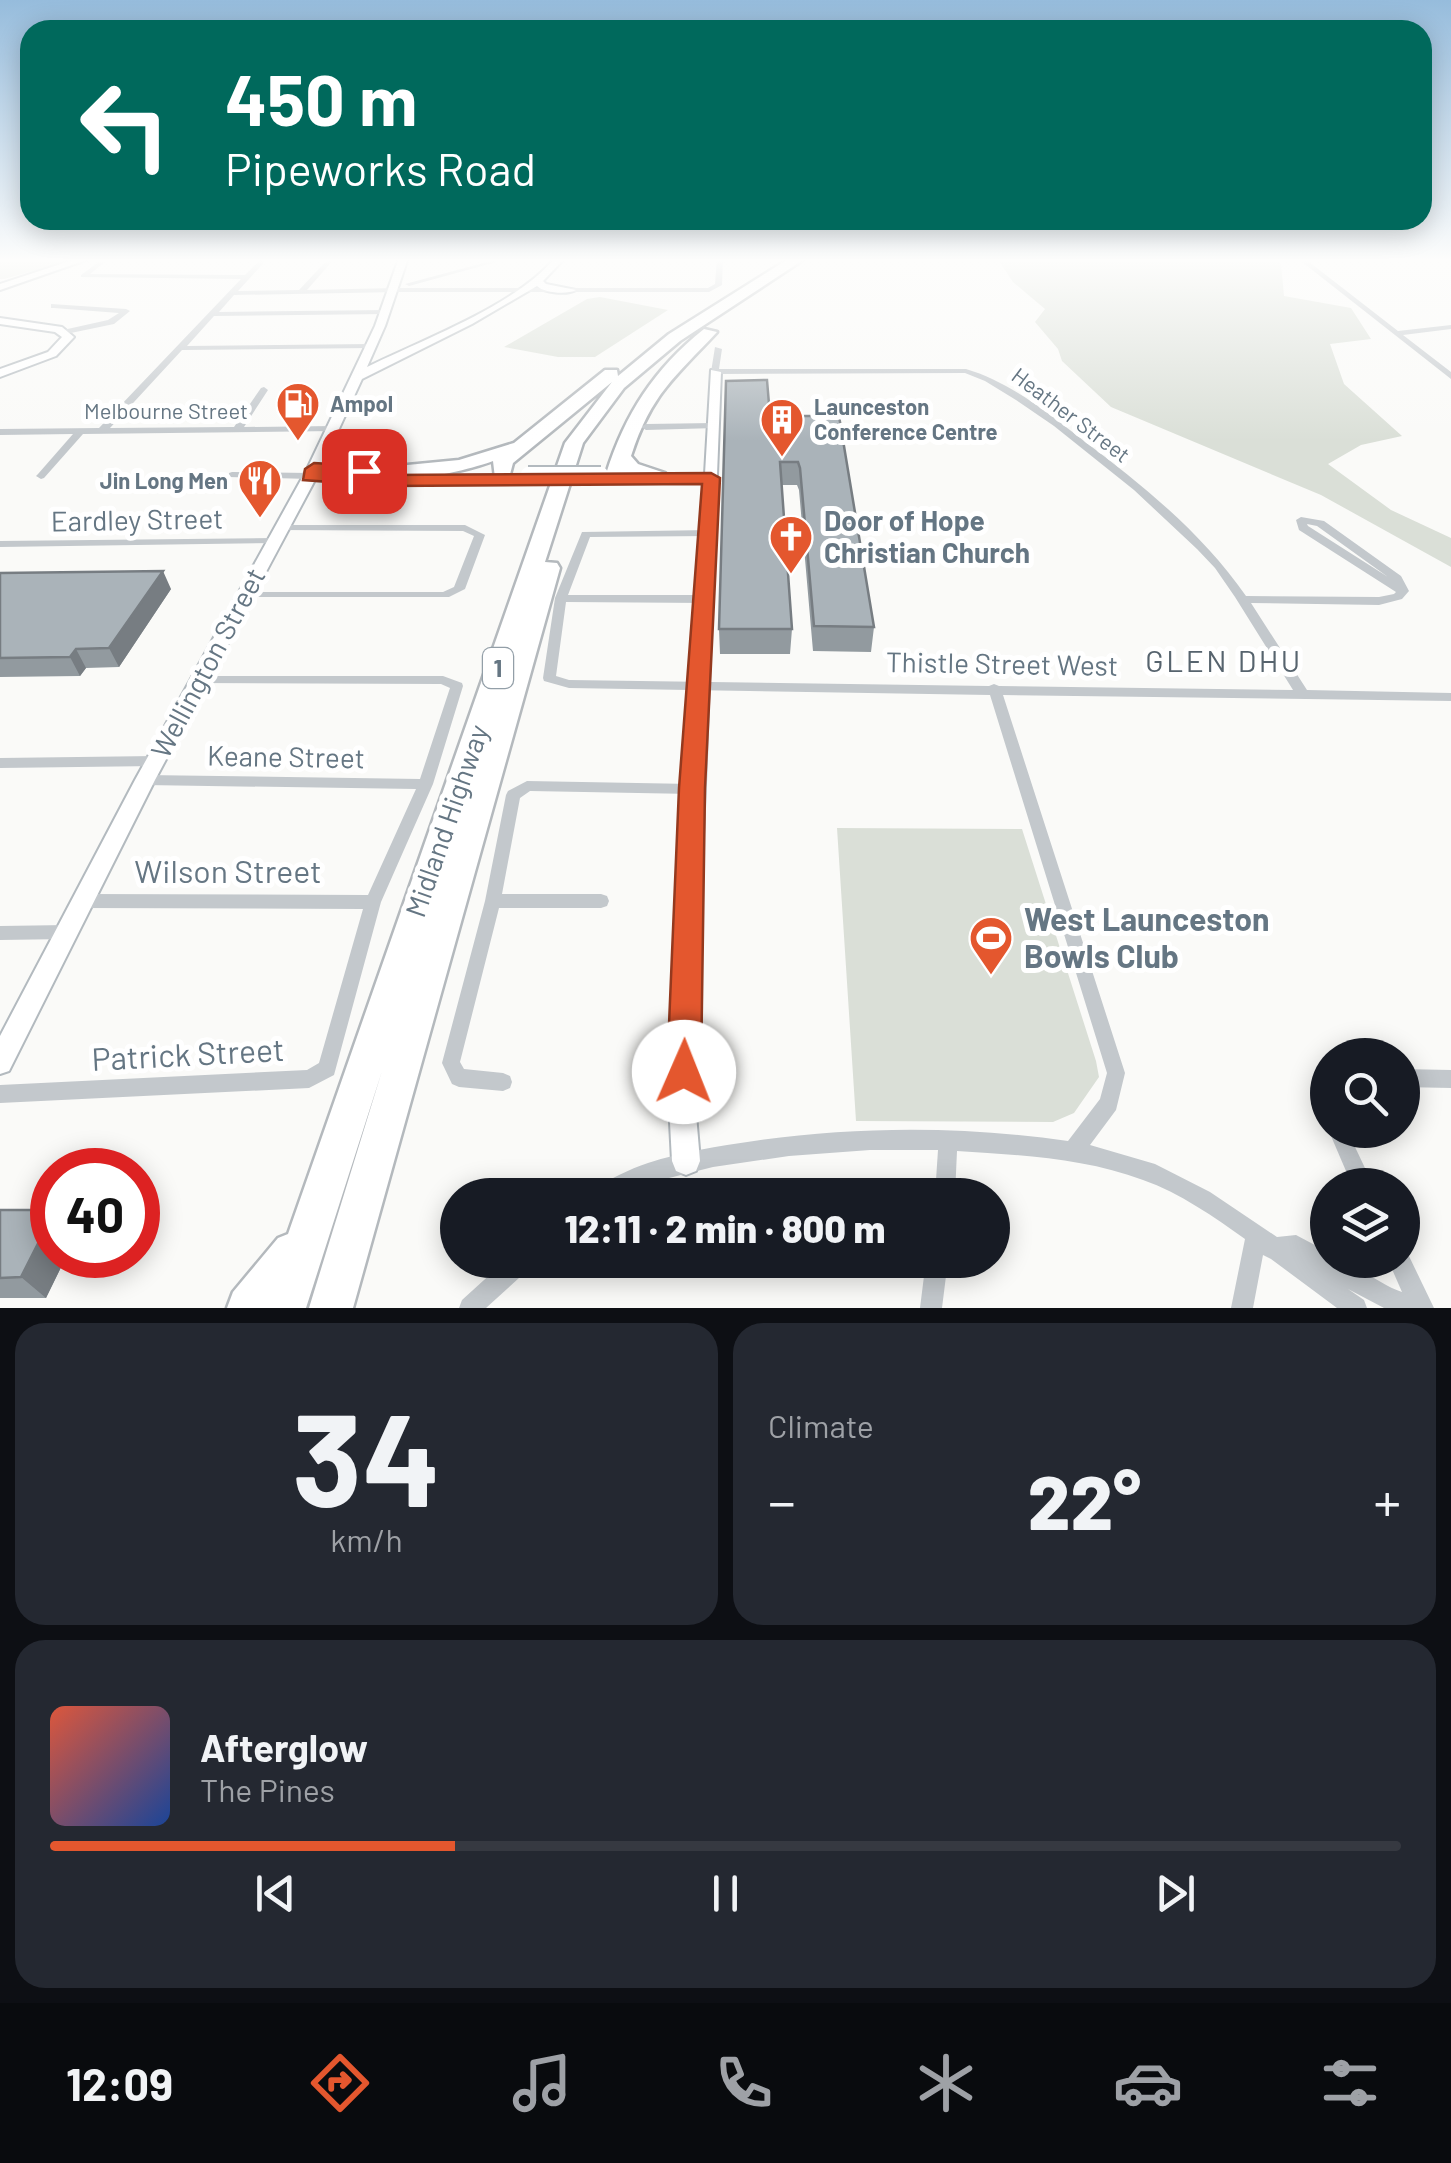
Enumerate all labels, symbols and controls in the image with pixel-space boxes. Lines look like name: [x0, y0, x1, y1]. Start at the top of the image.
text: 450 m: [225, 56, 417, 140]
icon: left: [60, 60, 190, 190]
text: Pipeworks Road: [225, 141, 536, 195]
street label: Heather Street: [1007, 361, 1136, 467]
fuel station icon: Ampol: [275, 381, 321, 442]
place label: Ampol: [330, 390, 393, 416]
place label: Launceston Conference Centre: [814, 393, 998, 444]
street label: Melbourne Street: [84, 397, 248, 423]
building icon: Launceston Conference Centre: [759, 397, 805, 458]
pin: [322, 429, 407, 514]
icon: arrive: [337, 444, 392, 499]
restaurant icon: Jin Long Men: [237, 458, 283, 519]
place label: Jin Long Men: [100, 467, 228, 493]
street label: Eardley Street: [50, 500, 224, 538]
place label: Door of Hope Christian Church: [824, 503, 1030, 569]
church icon: Door of Hope Christian Church: [768, 514, 814, 575]
street label: Wellington Street: [143, 562, 272, 763]
district label: GLEN DHU: [1145, 642, 1303, 678]
street label: Thistle Street West: [886, 644, 1118, 682]
road number: 1: [483, 648, 513, 688]
street label: Midland Highway: [397, 720, 495, 921]
street label: Keane Street: [207, 738, 365, 774]
street label: Wilson Street: [134, 851, 322, 889]
place label: West Launceston Bowls Club: [1024, 899, 1270, 974]
sports icon: West Launceston Bowls Club: [968, 915, 1014, 976]
position arrow: [632, 1020, 736, 1124]
street label: Patrick Street: [91, 1029, 285, 1077]
map controls: [1310, 1038, 1420, 1278]
button: search: [1310, 1038, 1420, 1148]
speed limit sign: 40: [30, 1148, 160, 1278]
button: layers: [1310, 1168, 1420, 1278]
text: 12:11 · 2 min · 800 m: [565, 1205, 885, 1251]
text: 34: [292, 1377, 441, 1533]
text: Climate: [768, 1406, 874, 1444]
text: 22°: [1028, 1455, 1141, 1545]
text: −: [768, 1467, 796, 1533]
text: +: [1373, 1467, 1401, 1533]
text: km/h: [330, 1520, 403, 1558]
text: Afterglow: [200, 1724, 368, 1770]
text: The Pines: [200, 1770, 335, 1808]
icon: previous: [248, 1866, 303, 1921]
icon: pause: [698, 1866, 753, 1921]
icon: next: [1148, 1866, 1203, 1921]
icon: directions: [305, 2048, 375, 2118]
icon: music: [507, 2048, 577, 2118]
icon: phone: [709, 2048, 779, 2118]
icon: climate: [911, 2048, 981, 2118]
icon: car: [1113, 2048, 1183, 2118]
icon: filters: [1315, 2048, 1385, 2118]
text: 12:09: [66, 2056, 173, 2110]

